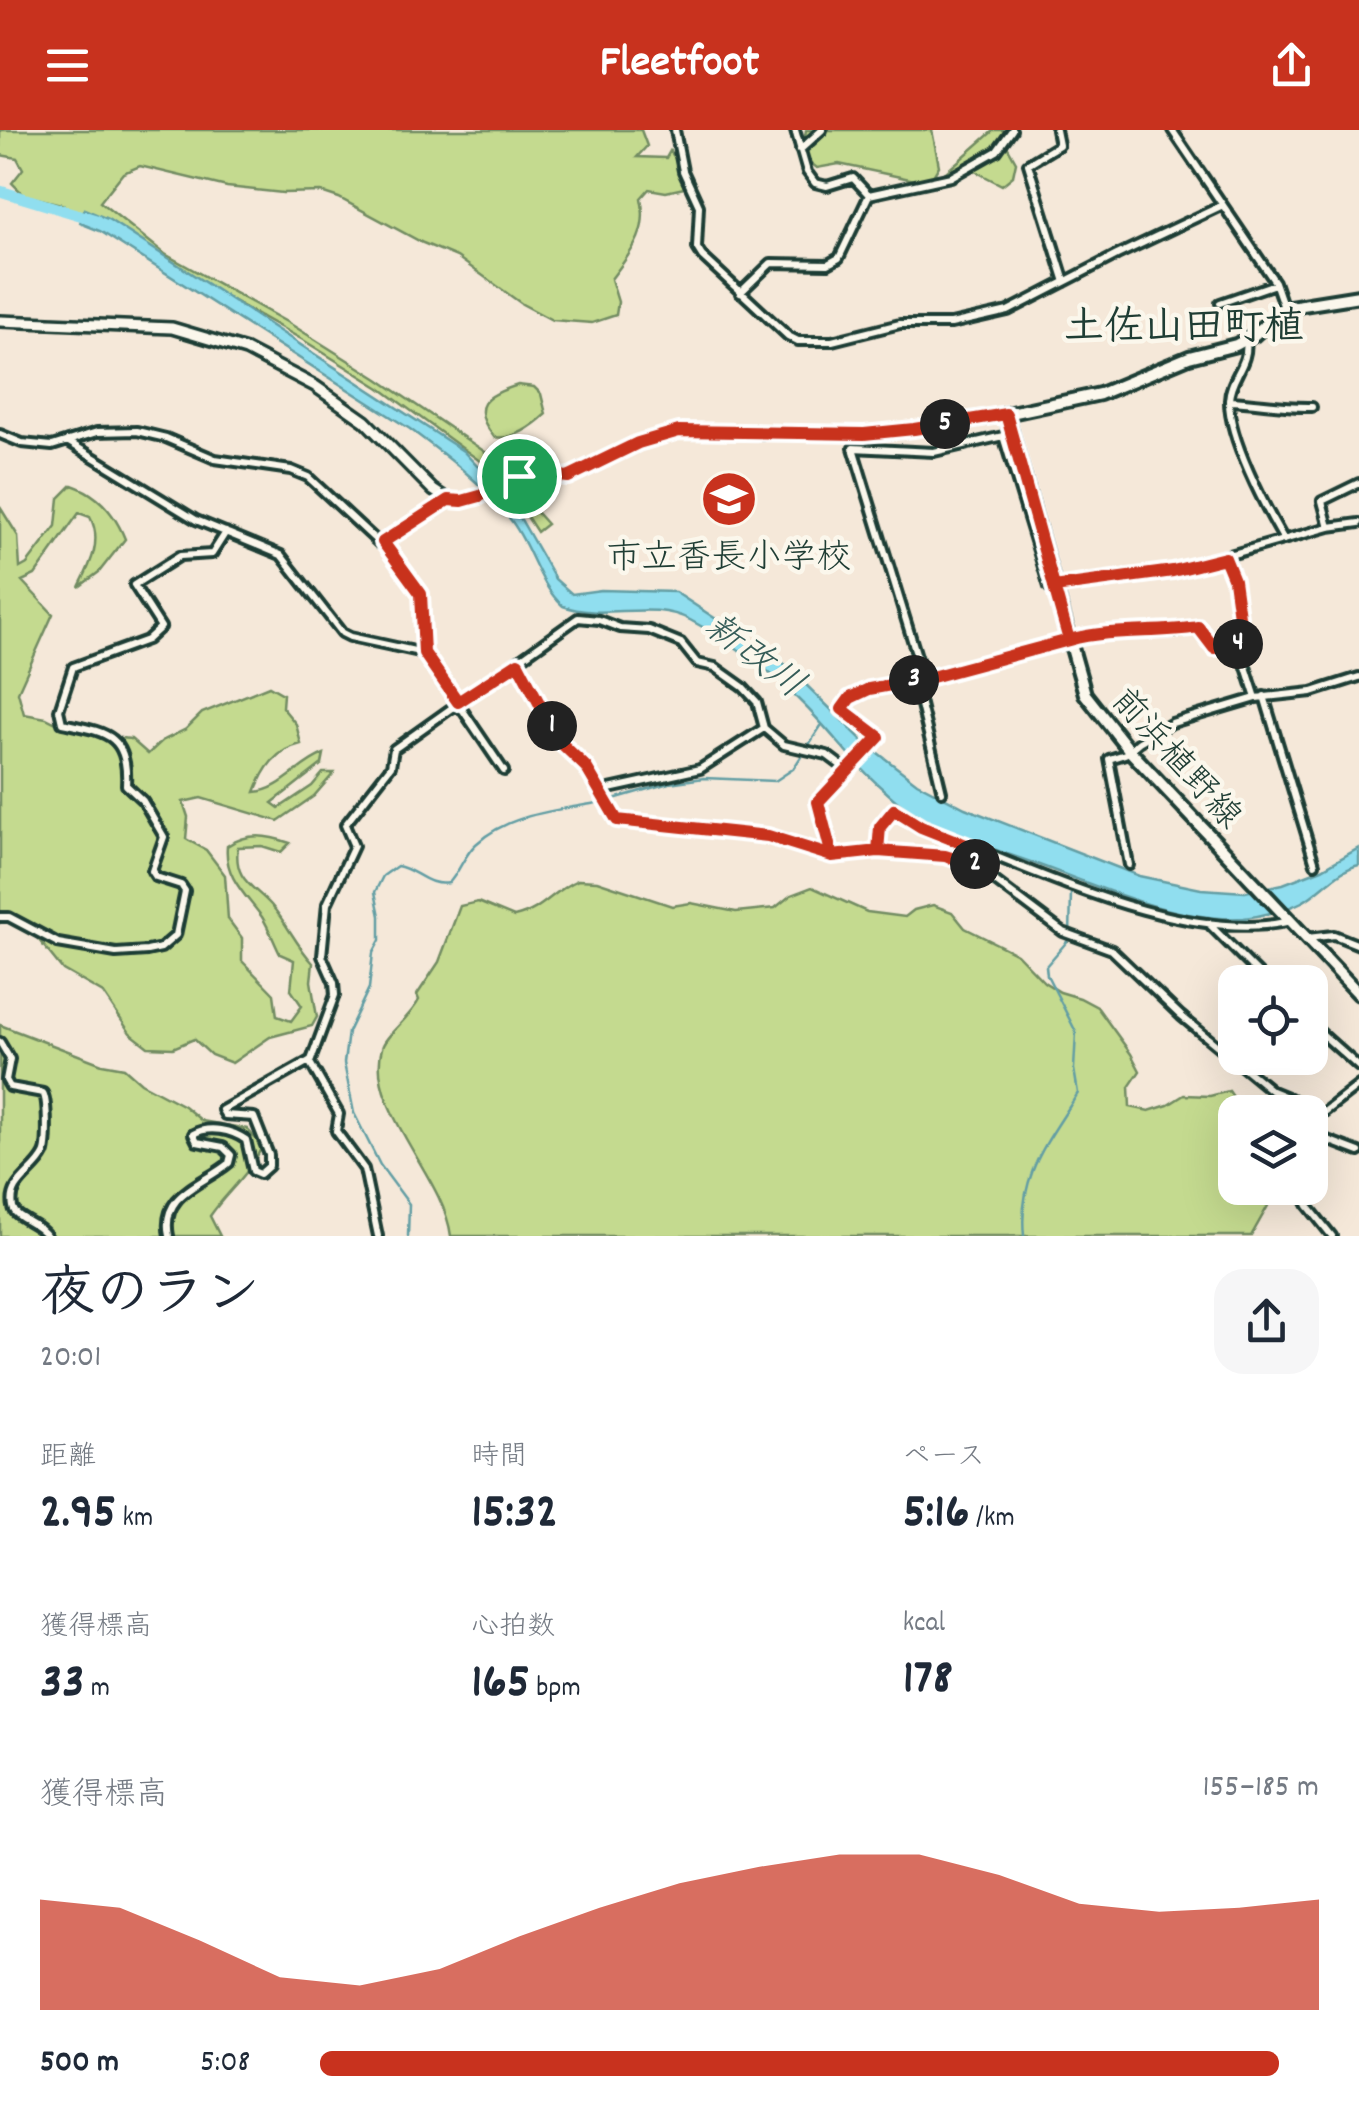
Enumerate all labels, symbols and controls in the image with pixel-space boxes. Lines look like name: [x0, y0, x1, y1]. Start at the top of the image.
text: Fleetfoot: [600, 33, 759, 97]
icon: menu: [40, 38, 95, 93]
icon: share: [1264, 38, 1319, 93]
district label: 土佐山田町植: [1064, 302, 1304, 359]
pin: 5: [920, 399, 970, 449]
text: 5: [939, 404, 951, 444]
pin: [477, 434, 562, 519]
icon: arrive: [492, 449, 547, 504]
school or university icon: 市立香長小学校: [699, 469, 759, 529]
place label: 市立香長小学校: [606, 535, 852, 585]
water label: 新改川: [691, 602, 815, 715]
pin: 4: [1213, 619, 1263, 669]
text: 4: [1232, 624, 1244, 664]
pin: 3: [889, 655, 939, 705]
text: 3: [908, 660, 920, 700]
street label: 前浜植野線: [1097, 679, 1251, 842]
pin: 1: [527, 701, 577, 751]
text: 1: [549, 706, 555, 746]
pin: 2: [950, 839, 1000, 889]
text: 2: [969, 844, 981, 884]
map controls: [1218, 965, 1328, 1205]
button: locate: [1218, 965, 1328, 1075]
button: layers: [1218, 1095, 1328, 1205]
text: 夜のラン: [40, 1259, 260, 1338]
button: share: [1214, 1269, 1319, 1374]
text: 20:01: [40, 1336, 101, 1382]
text: 距離: [40, 1439, 96, 1479]
text: 時間: [471, 1439, 527, 1479]
text: ペース: [903, 1439, 985, 1479]
text: 2.95: [40, 1479, 116, 1551]
text: 15:32: [471, 1479, 558, 1551]
text: 5:16: [903, 1479, 970, 1551]
text: km: [116, 1500, 153, 1540]
text: /km: [970, 1500, 1015, 1540]
text: kcal: [903, 1605, 945, 1645]
text: 獲得標高: [40, 1609, 152, 1649]
text: 心拍数: [471, 1609, 555, 1649]
text: 178: [903, 1645, 953, 1717]
text: 33: [40, 1649, 84, 1721]
text: 165: [471, 1649, 530, 1721]
text: m: [84, 1670, 110, 1710]
text: bpm: [530, 1670, 581, 1710]
text: 155–185 m: [1203, 1766, 1319, 1812]
text: 獲得標高: [40, 1774, 168, 1820]
text: 500 m: [40, 2041, 119, 2087]
text: 5:08: [200, 2041, 250, 2087]

